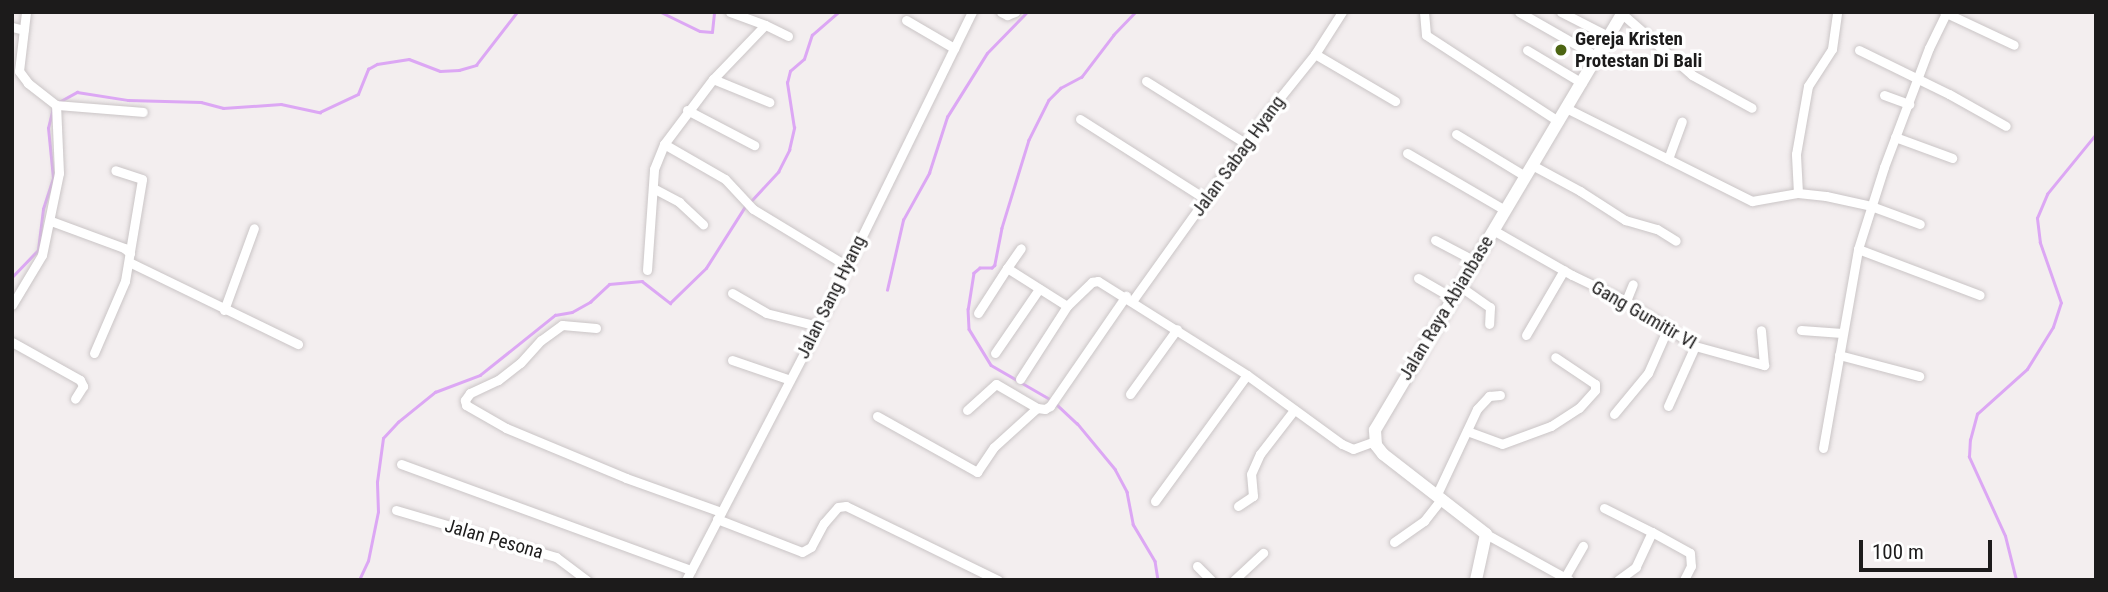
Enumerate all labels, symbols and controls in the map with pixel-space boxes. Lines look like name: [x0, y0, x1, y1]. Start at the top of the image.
place label: Gereja Kristen Protestan Di Bali: [1575, 28, 1702, 72]
marker: Gereja Kristen Protestan Di Bali: [1553, 42, 1569, 58]
street label: Jalan Sabag Hyang: [1187, 91, 1289, 221]
street label: Jalan Sang Hyang: [791, 232, 871, 362]
street label: Jalan Raya Abianbase: [1394, 232, 1498, 384]
street label: Gang Gumitir VI: [1587, 276, 1701, 354]
street label: Jalan Pesona: [442, 514, 546, 564]
scale bar: [1863, 526, 1996, 570]
text: 100 m: [1872, 540, 1924, 564]

